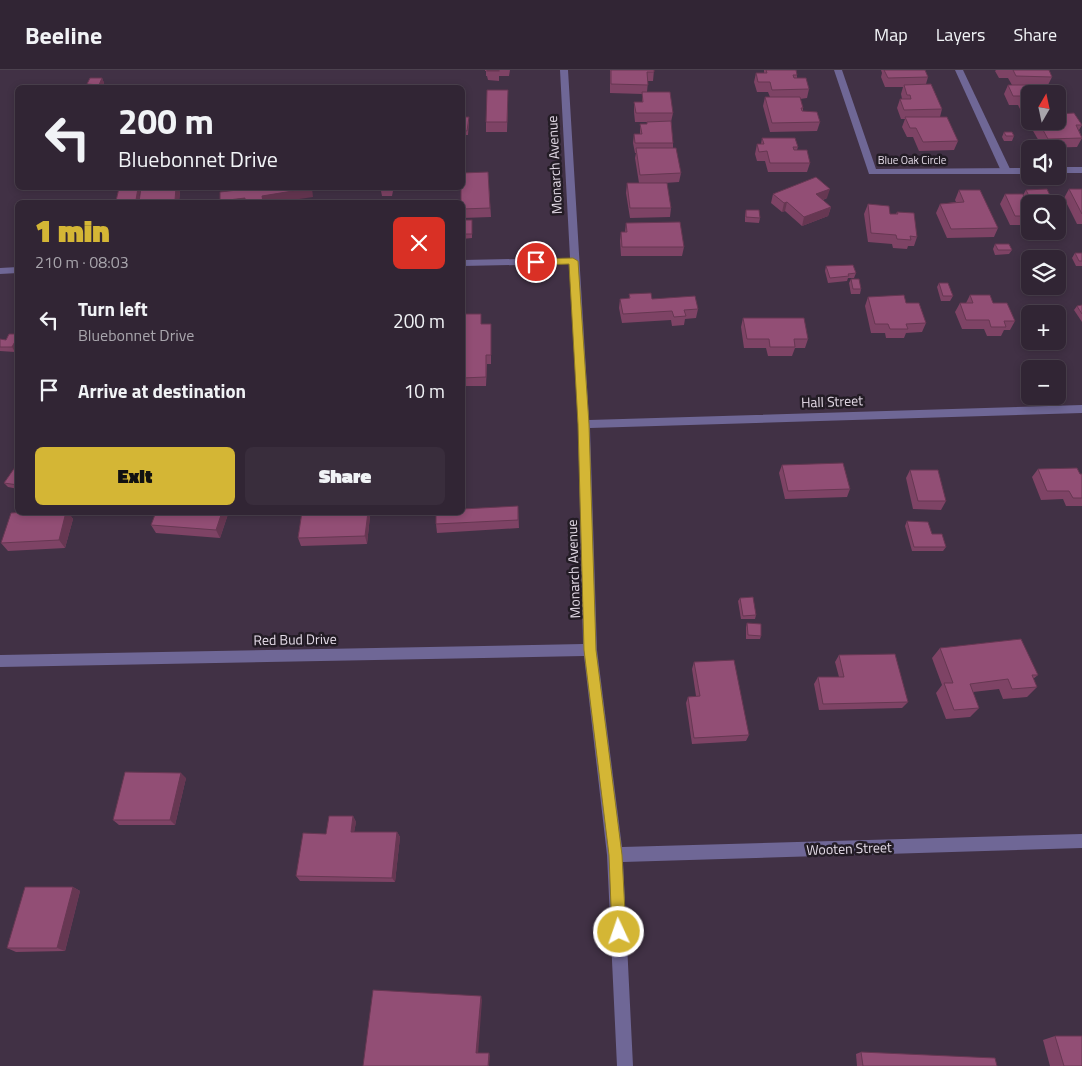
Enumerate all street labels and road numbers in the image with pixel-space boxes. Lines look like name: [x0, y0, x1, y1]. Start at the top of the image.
street label: Monarch Avenue: [541, 115, 567, 215]
street label: Blue Oak Circle: [878, 152, 947, 168]
street label: Hall Street: [801, 389, 863, 413]
street label: Monarch Avenue: [561, 519, 585, 619]
street label: Red Bud Drive: [253, 628, 337, 650]
street label: Wooten Street: [806, 836, 892, 860]

